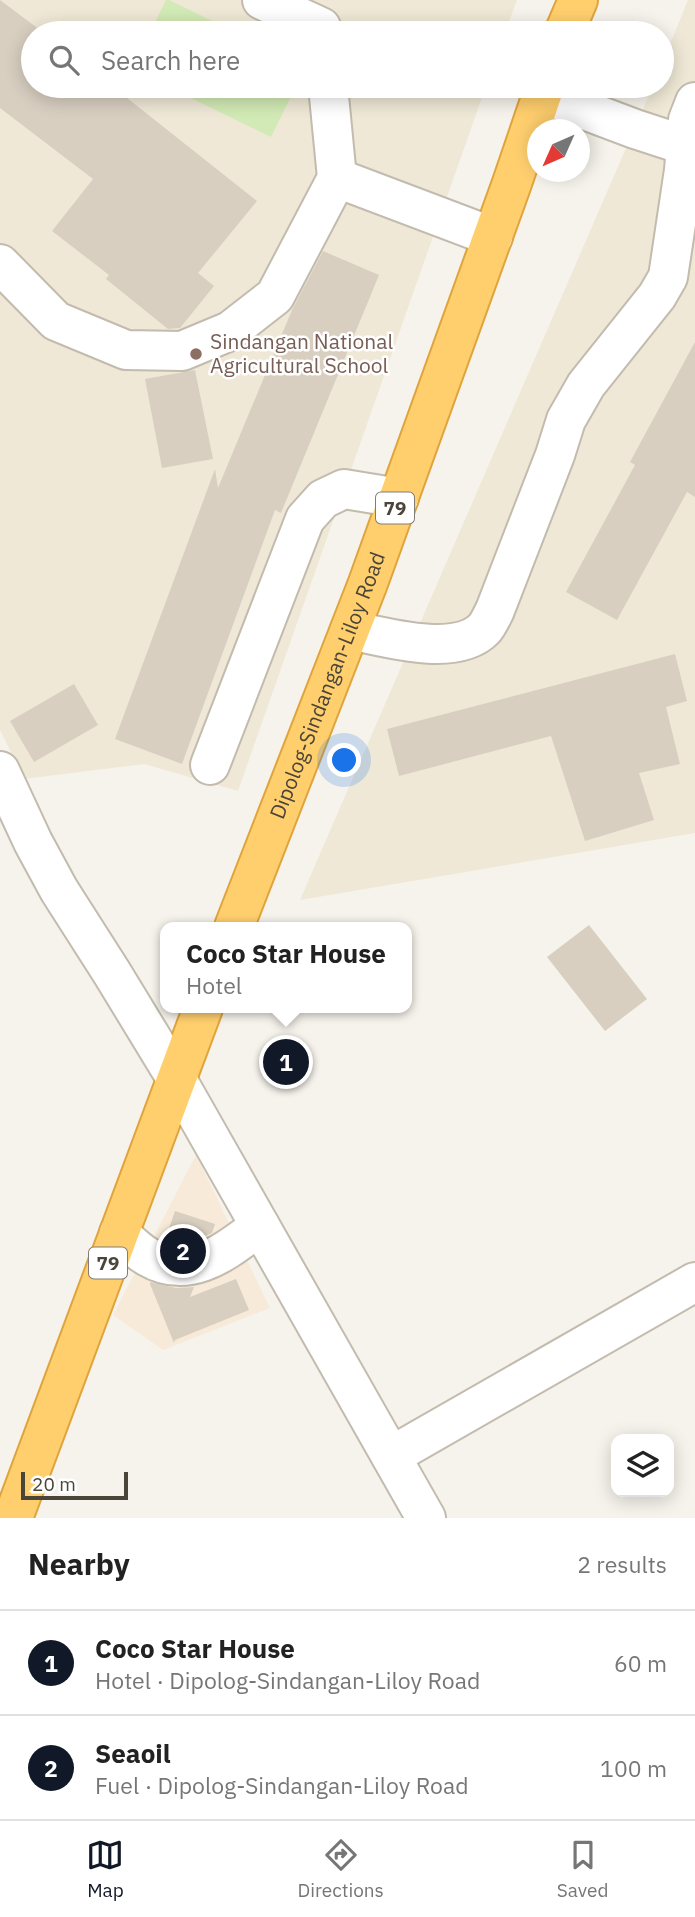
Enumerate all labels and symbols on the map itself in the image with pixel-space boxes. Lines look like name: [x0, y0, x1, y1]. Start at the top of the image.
north arrow: [527, 119, 590, 182]
place label: Sindangan National Agricultural School: [210, 327, 393, 379]
marker: Sindangan National Agricultural School: [188, 346, 204, 362]
road number: 79: [376, 492, 414, 524]
street label: Dipolog-Sindangan-Liloy Road: [262, 548, 391, 823]
your location: [327, 743, 361, 777]
pin: 1: [263, 1036, 309, 1088]
pin: 2: [160, 1225, 206, 1277]
road number: 79: [89, 1247, 127, 1278]
scale bar: [21, 1469, 128, 1501]

